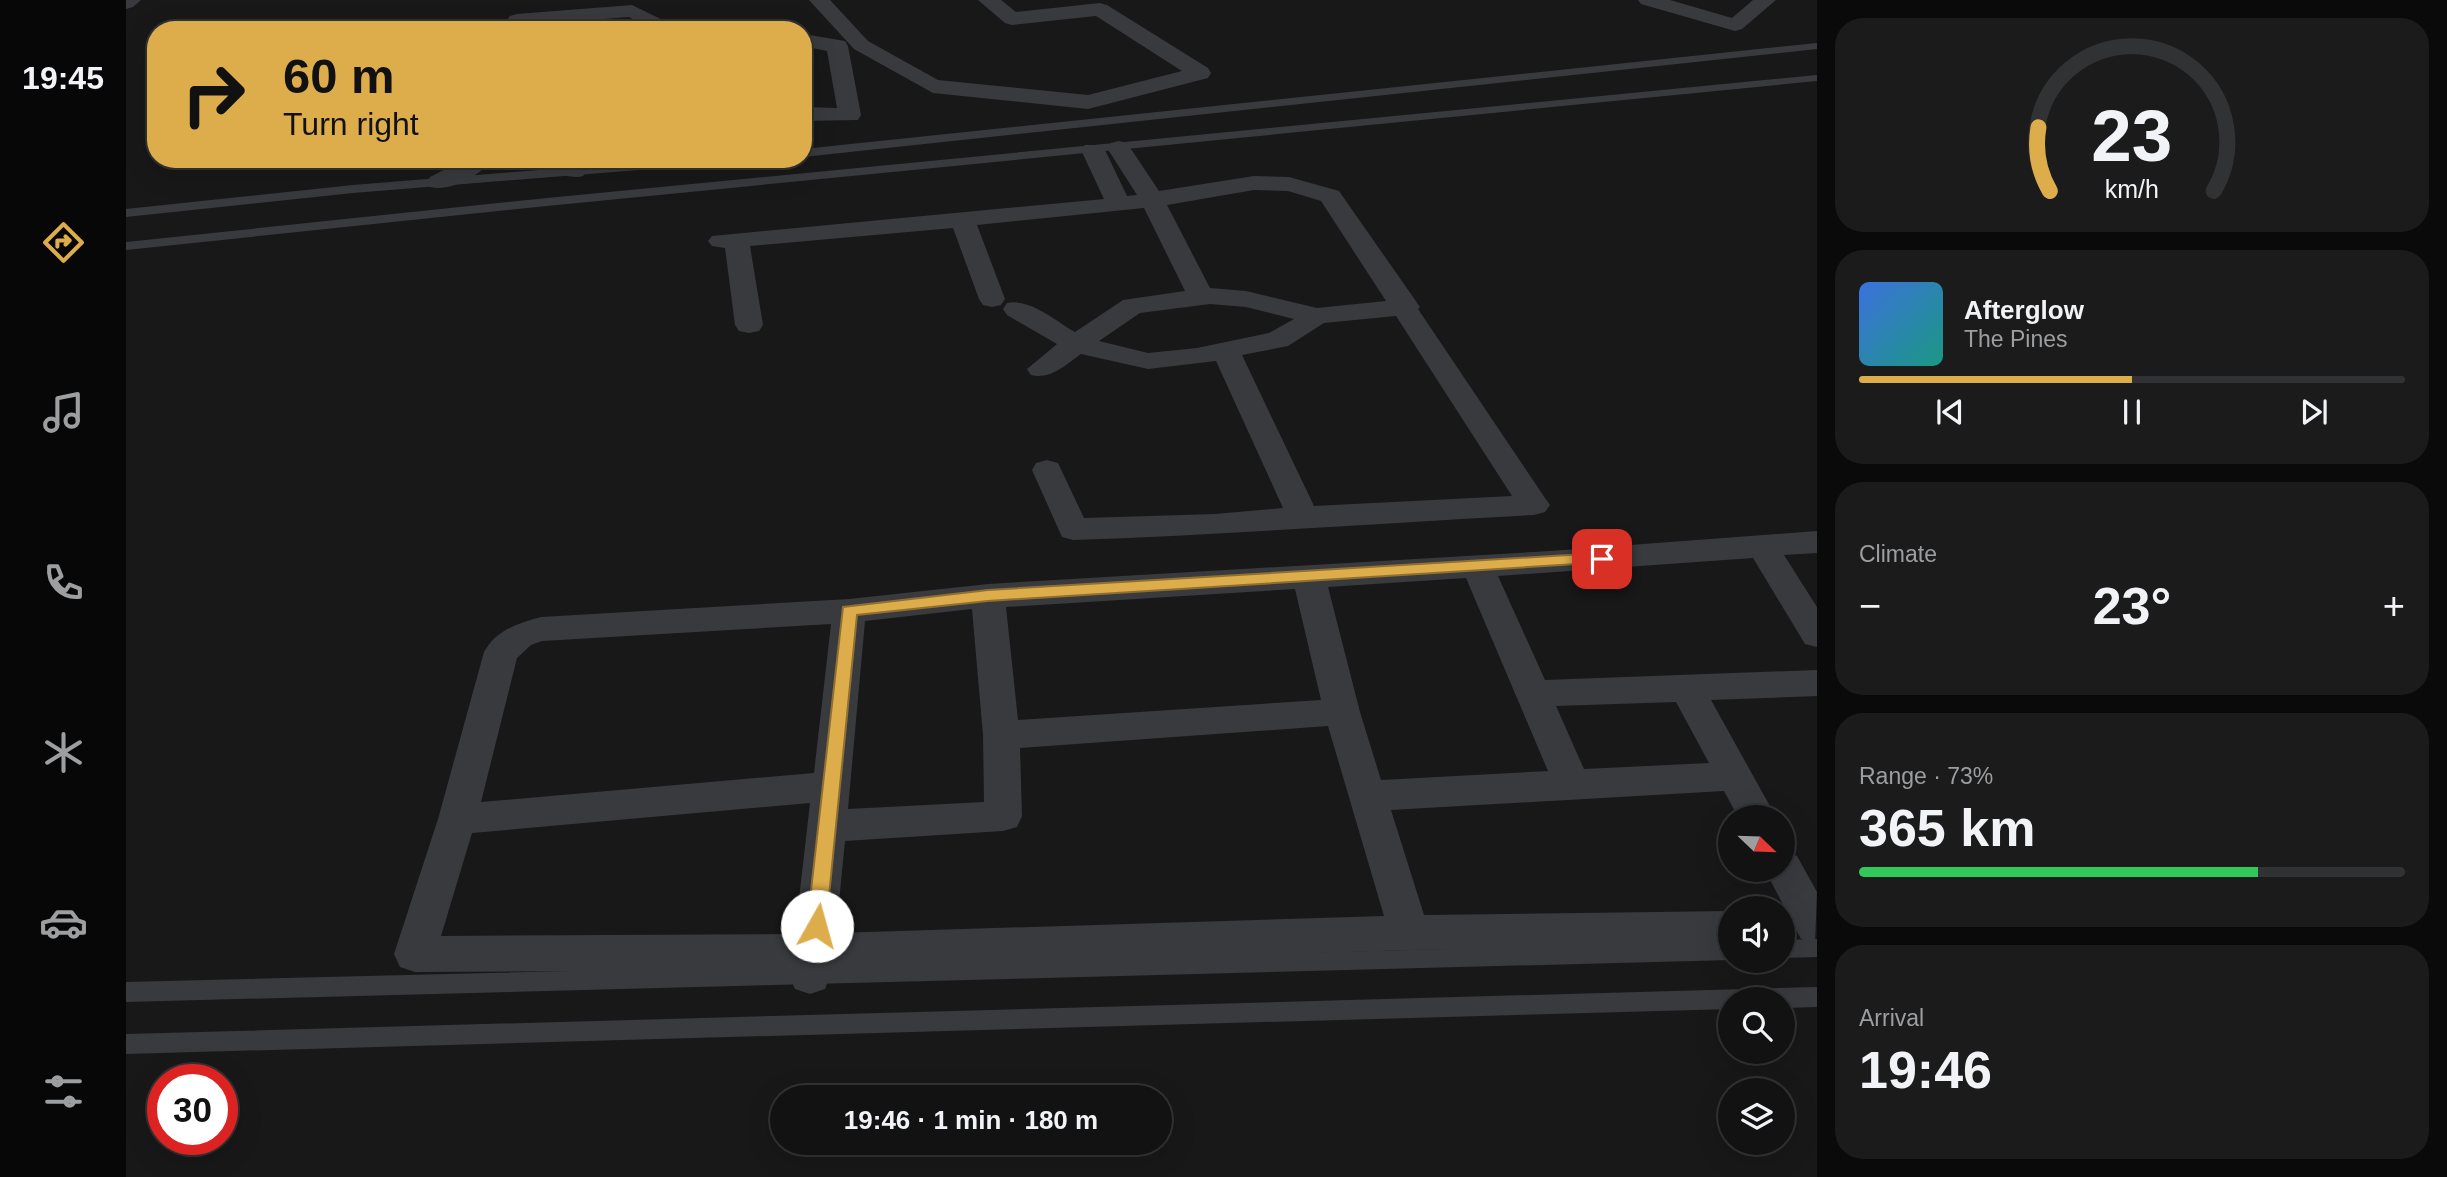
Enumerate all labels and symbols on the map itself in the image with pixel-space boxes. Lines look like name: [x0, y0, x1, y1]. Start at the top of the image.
pin: [1572, 529, 1632, 589]
north arrow: [1718, 805, 1796, 882]
position arrow: [780, 889, 854, 963]
speed limit sign: 30: [147, 1064, 238, 1155]

